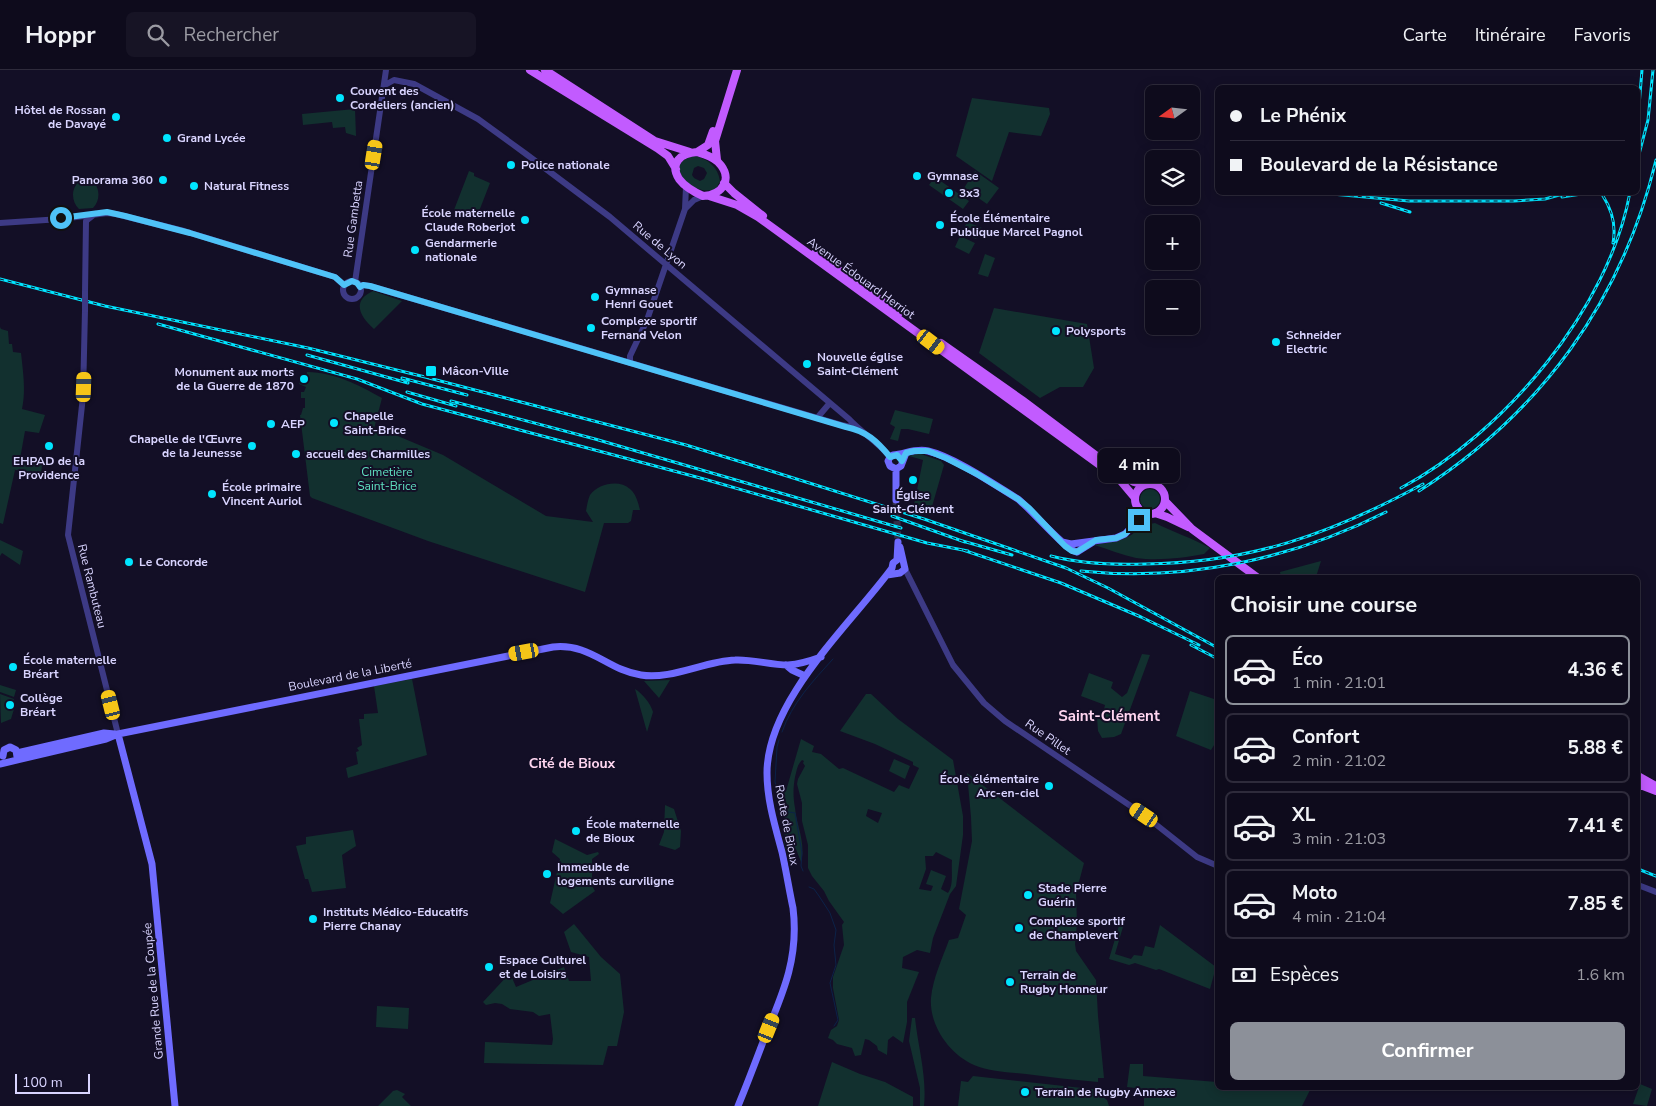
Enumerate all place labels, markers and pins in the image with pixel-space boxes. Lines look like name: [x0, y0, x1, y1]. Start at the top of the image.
place label: Couvent des Cordeliers (ancien): [350, 83, 455, 113]
marker: Couvent des Cordeliers (ancien): [334, 92, 346, 104]
place label: Hôtel de Rossan de Davayé: [15, 102, 106, 132]
marker: Hôtel de Rossan de Davayé: [110, 111, 122, 123]
place label: Grand Lycée: [177, 130, 246, 146]
marker: Grand Lycée: [161, 132, 173, 144]
place label: Police nationale: [521, 157, 610, 173]
marker: Police nationale: [505, 159, 517, 171]
place label: Gymnase: [927, 168, 979, 184]
marker: Gymnase: [911, 170, 923, 182]
place label: Panorama 360: [72, 172, 153, 188]
marker: Panorama 360: [157, 174, 169, 186]
place label: Natural Fitness: [204, 178, 289, 194]
marker: Natural Fitness: [188, 180, 200, 192]
place label: 3x3: [959, 185, 980, 201]
marker: 3x3: [943, 187, 955, 199]
place label: École maternelle Claude Roberjot: [421, 205, 515, 235]
place label: École Élémentaire Publique Marcel Pagnol: [950, 210, 1083, 240]
marker: École maternelle Claude Roberjot: [519, 214, 531, 226]
marker: École Élémentaire Publique Marcel Pagnol: [934, 219, 946, 231]
place label: Gendarmerie nationale: [425, 235, 498, 265]
marker: Gendarmerie nationale: [409, 244, 421, 256]
place label: Gymnase Henri Gouet: [605, 282, 673, 312]
marker: Gymnase Henri Gouet: [589, 291, 601, 303]
place label: Complexe sportif Fernand Velon: [601, 313, 697, 343]
marker: Complexe sportif Fernand Velon: [585, 322, 597, 334]
place label: Polysports: [1066, 323, 1126, 339]
marker: Polysports: [1050, 325, 1062, 337]
place label: Schneider Electric: [1286, 327, 1342, 357]
marker: Schneider Electric: [1270, 336, 1282, 348]
place label: Nouvelle église Saint-Clément: [817, 349, 903, 379]
marker: Nouvelle église Saint-Clément: [801, 358, 813, 370]
place label: Mâcon-Ville: [442, 363, 509, 379]
place label: Monument aux morts de la Guerre de 1870: [175, 364, 294, 394]
marker: Mâcon-Ville: [424, 364, 438, 378]
marker: Monument aux morts de la Guerre de 1870: [298, 373, 310, 385]
place label: Chapelle Saint-Brice: [344, 408, 407, 438]
place label: AEP: [281, 416, 305, 432]
marker: Chapelle Saint-Brice: [328, 417, 340, 429]
marker: AEP: [265, 418, 277, 430]
place label: Chapelle de l'Œuvre de la Jeunesse: [129, 431, 242, 461]
marker: EHPAD de la Providence: [43, 440, 55, 452]
marker: Chapelle de l'Œuvre de la Jeunesse: [246, 440, 258, 452]
place label: accueil des Charmilles: [306, 446, 430, 462]
marker: accueil des Charmilles: [290, 448, 302, 460]
place label: EHPAD de la Providence: [13, 453, 85, 483]
marker: Église Saint-Clément: [907, 474, 919, 486]
place label: École primaire Vincent Auriol: [221, 479, 302, 509]
place label: Église Saint-Clément: [872, 487, 954, 517]
marker: École primaire Vincent Auriol: [206, 488, 218, 500]
place label: Le Concorde: [139, 554, 208, 570]
marker: Le Concorde: [123, 556, 135, 568]
place label: École maternelle Bréart: [23, 652, 117, 682]
marker: École maternelle Bréart: [7, 661, 19, 673]
place label: Collège Bréart: [20, 690, 63, 720]
marker: Collège Bréart: [4, 699, 16, 711]
place label: École élémentaire Arc-en-ciel: [940, 771, 1039, 801]
marker: École élémentaire Arc-en-ciel: [1043, 780, 1055, 792]
place label: École maternelle de Bioux: [586, 816, 680, 846]
marker: École maternelle de Bioux: [570, 825, 582, 837]
place label: Immeuble de logements curviligne: [557, 859, 674, 889]
marker: Immeuble de logements curviligne: [541, 868, 553, 880]
place label: Stade Pierre Guérin: [1038, 880, 1107, 910]
marker: Stade Pierre Guérin: [1022, 889, 1034, 901]
place label: Instituts Médico-Educatifs Pierre Chanay: [323, 904, 469, 934]
marker: Instituts Médico-Educatifs Pierre Chanay: [307, 913, 319, 925]
place label: Complexe sportif de Champlevert: [1029, 913, 1125, 943]
marker: Complexe sportif de Champlevert: [1013, 922, 1025, 934]
place label: Espace Culturel et de Loisirs: [499, 952, 586, 982]
marker: Espace Culturel et de Loisirs: [483, 961, 495, 973]
place label: Terrain de Rugby Honneur: [1020, 967, 1108, 997]
marker: Terrain de Rugby Honneur: [1004, 976, 1016, 988]
place label: Terrain de Rugby Annexe: [1035, 1084, 1176, 1100]
marker: Terrain de Rugby Annexe: [1019, 1086, 1031, 1098]

